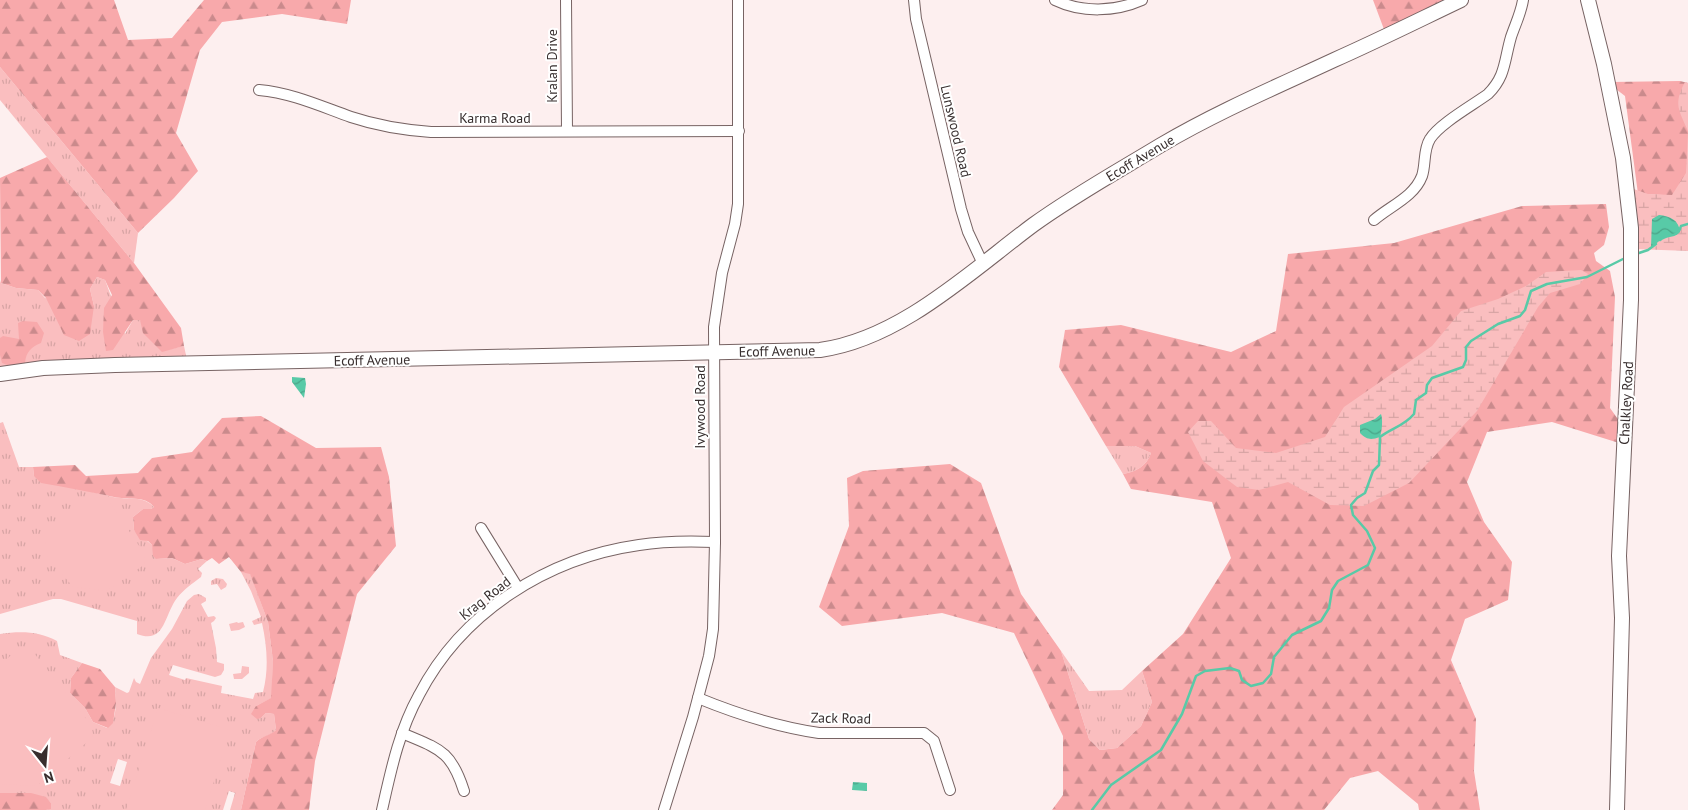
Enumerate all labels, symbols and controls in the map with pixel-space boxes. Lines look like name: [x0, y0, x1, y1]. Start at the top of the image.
street label: Kralan Drive: [543, 29, 561, 103]
street label: Lunswood Road: [937, 83, 975, 179]
street label: Karma Road: [459, 109, 531, 127]
street label: Ecoff Avenue: [1102, 131, 1178, 185]
street label: Ecoff Avenue: [738, 341, 816, 361]
street label: Ecoff Avenue: [333, 350, 411, 370]
street label: Chalkley Road: [1615, 361, 1637, 445]
street label: Ivywood Road: [691, 365, 709, 449]
street label: Krag Road: [456, 572, 514, 624]
street label: Zack Road: [811, 708, 871, 728]
north arrow: [20, 740, 70, 790]
text: N: [42, 767, 56, 787]

